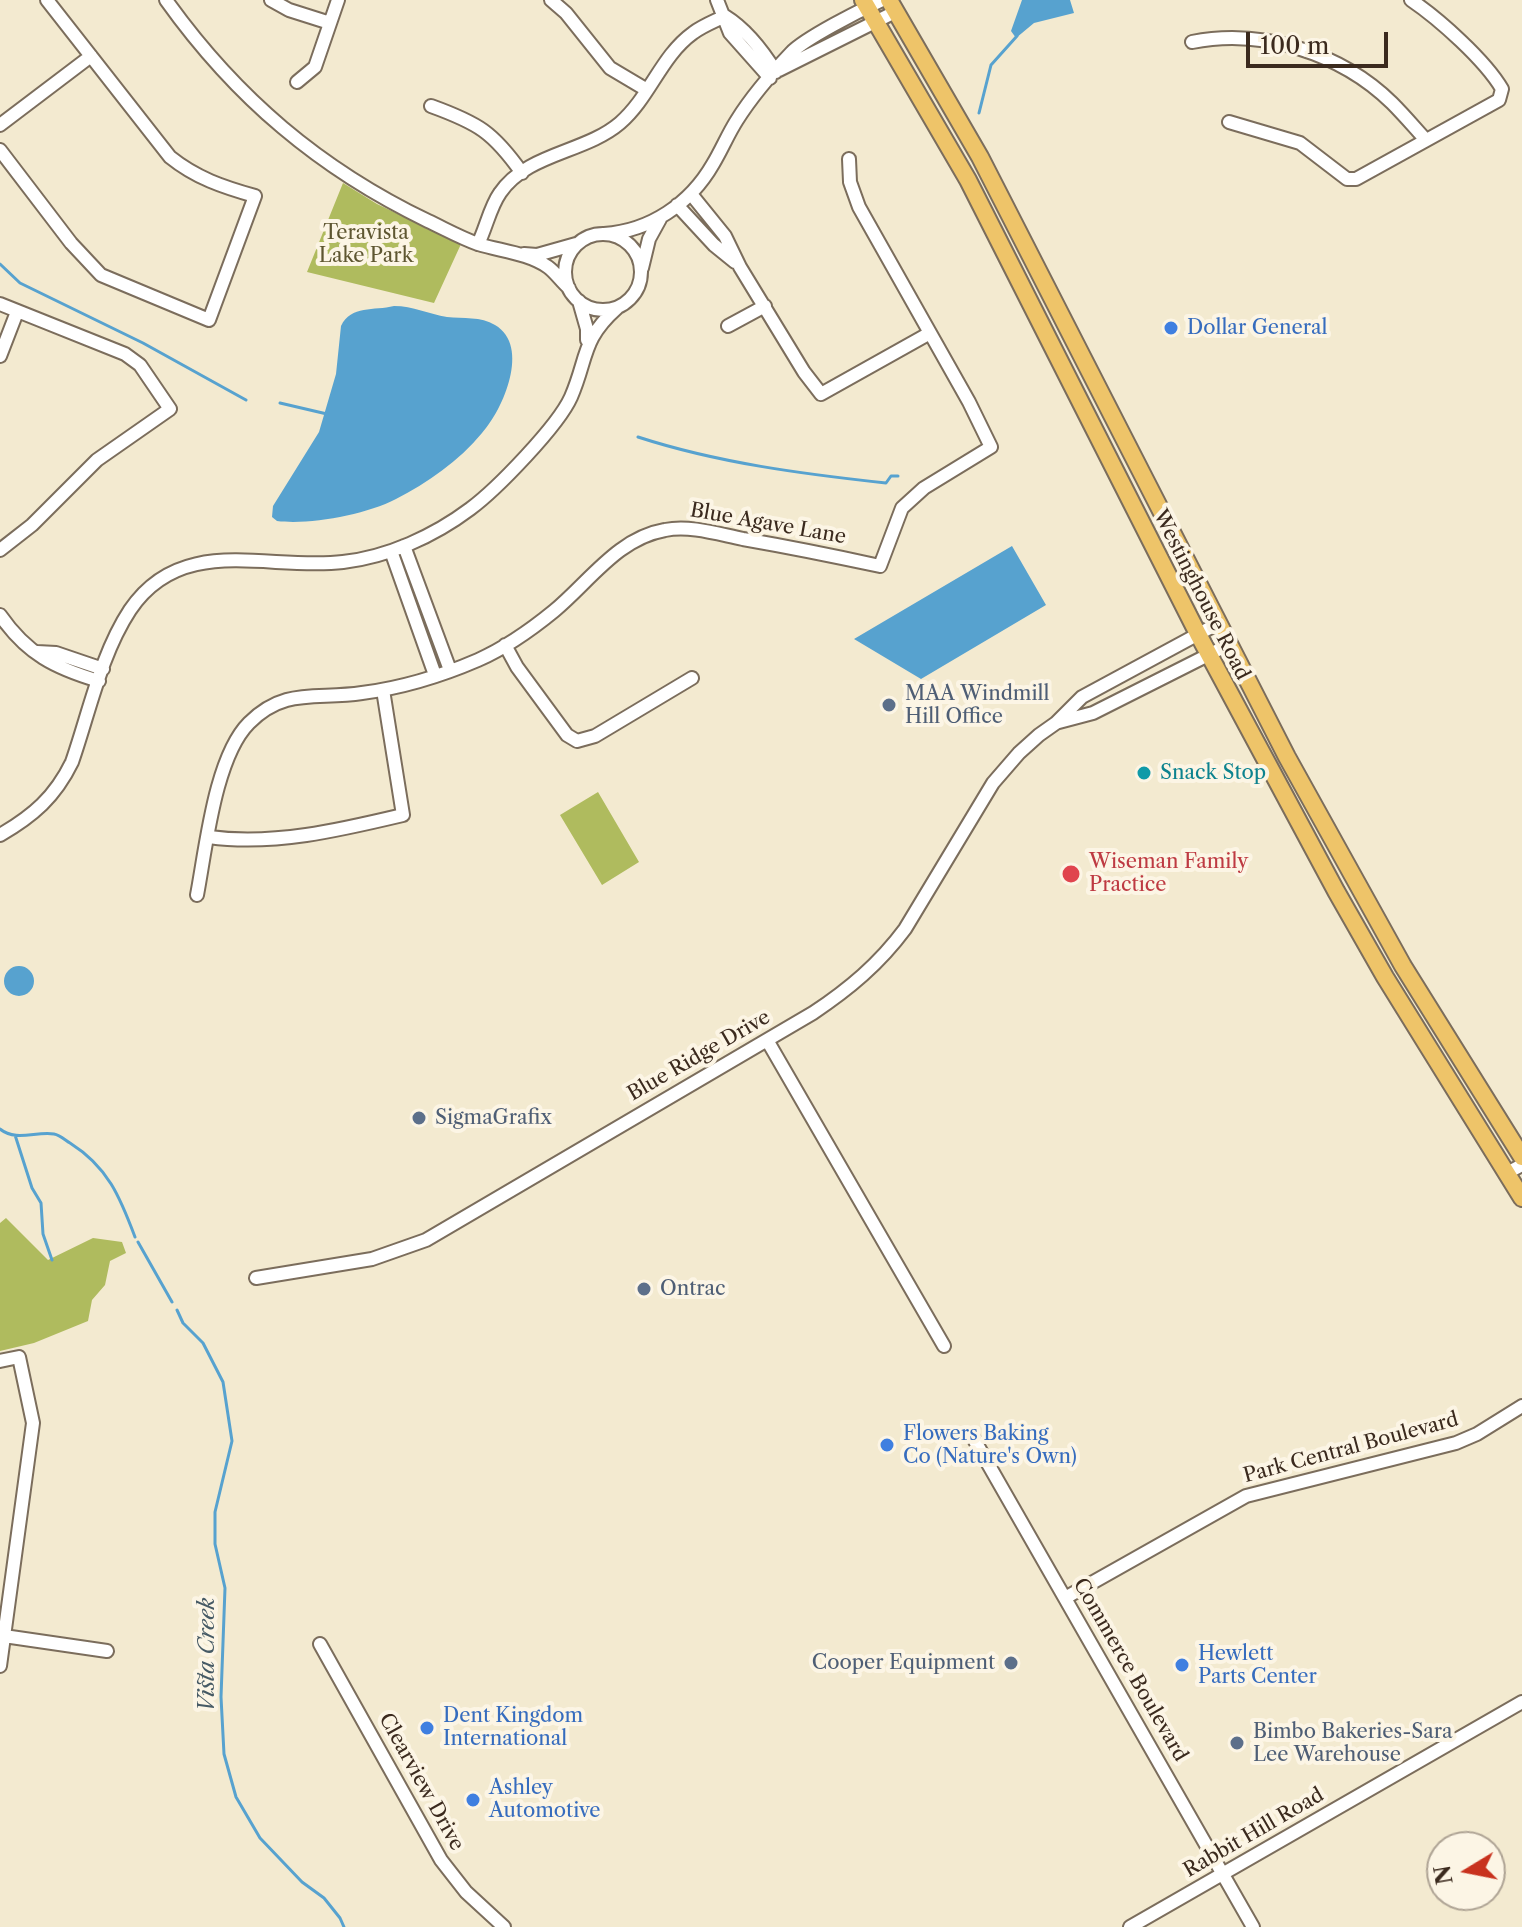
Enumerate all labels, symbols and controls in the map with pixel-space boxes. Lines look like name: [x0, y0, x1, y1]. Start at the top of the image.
scale bar: [1250, 16, 1392, 66]
text: 100 m: [1260, 31, 1329, 60]
park label: Teravista Lake Park: [319, 221, 413, 268]
place label: Dollar General: [1187, 316, 1327, 340]
marker: Dollar General: [1162, 319, 1180, 337]
street label: Blue Agave Lane: [688, 498, 848, 550]
street label: Westinghouse Road: [1148, 506, 1254, 684]
place label: MAA Windmill Hill Office: [905, 682, 1049, 729]
marker: MAA Windmill Hill Office: [880, 696, 898, 714]
place label: Snack Stop: [1160, 761, 1266, 785]
marker: Snack Stop: [1135, 764, 1153, 782]
place label: Wiseman Family Practice: [1089, 850, 1248, 897]
marker: Wiseman Family Practice: [1060, 863, 1082, 885]
street label: Blue Ridge Drive: [624, 1005, 774, 1107]
place label: SigmaGrafix: [435, 1106, 552, 1130]
marker: SigmaGrafix: [410, 1109, 428, 1127]
place label: Ontrac: [660, 1277, 726, 1301]
marker: Ontrac: [635, 1280, 653, 1298]
street label: Park Central Boulevard: [1241, 1408, 1461, 1488]
place label: Flowers Baking Co (Nature's Own): [903, 1422, 1077, 1469]
marker: Flowers Baking Co (Nature's Own): [878, 1436, 896, 1454]
street label: Commerce Boulevard: [1068, 1574, 1192, 1766]
water label: Vista Creek: [195, 1598, 221, 1712]
place label: Hewlett Parts Center: [1198, 1642, 1317, 1689]
place label: Cooper Equipment: [812, 1651, 995, 1675]
marker: Cooper Equipment: [1002, 1654, 1020, 1672]
marker: Hewlett Parts Center: [1173, 1656, 1191, 1674]
place label: Dent Kingdom International: [443, 1704, 583, 1751]
street label: Clearview Drive: [373, 1709, 469, 1855]
marker: Dent Kingdom International: [418, 1719, 436, 1737]
place label: Bimbo Bakeries-Sara Lee Warehouse: [1253, 1720, 1453, 1767]
marker: Bimbo Bakeries-Sara Lee Warehouse: [1228, 1734, 1246, 1752]
place label: Ashley Automotive: [489, 1776, 600, 1823]
street label: Rabbit Hill Road: [1180, 1783, 1328, 1883]
marker: Ashley Automotive: [464, 1791, 482, 1809]
north arrow: [1426, 1831, 1506, 1911]
text: N: [1429, 1863, 1459, 1887]

